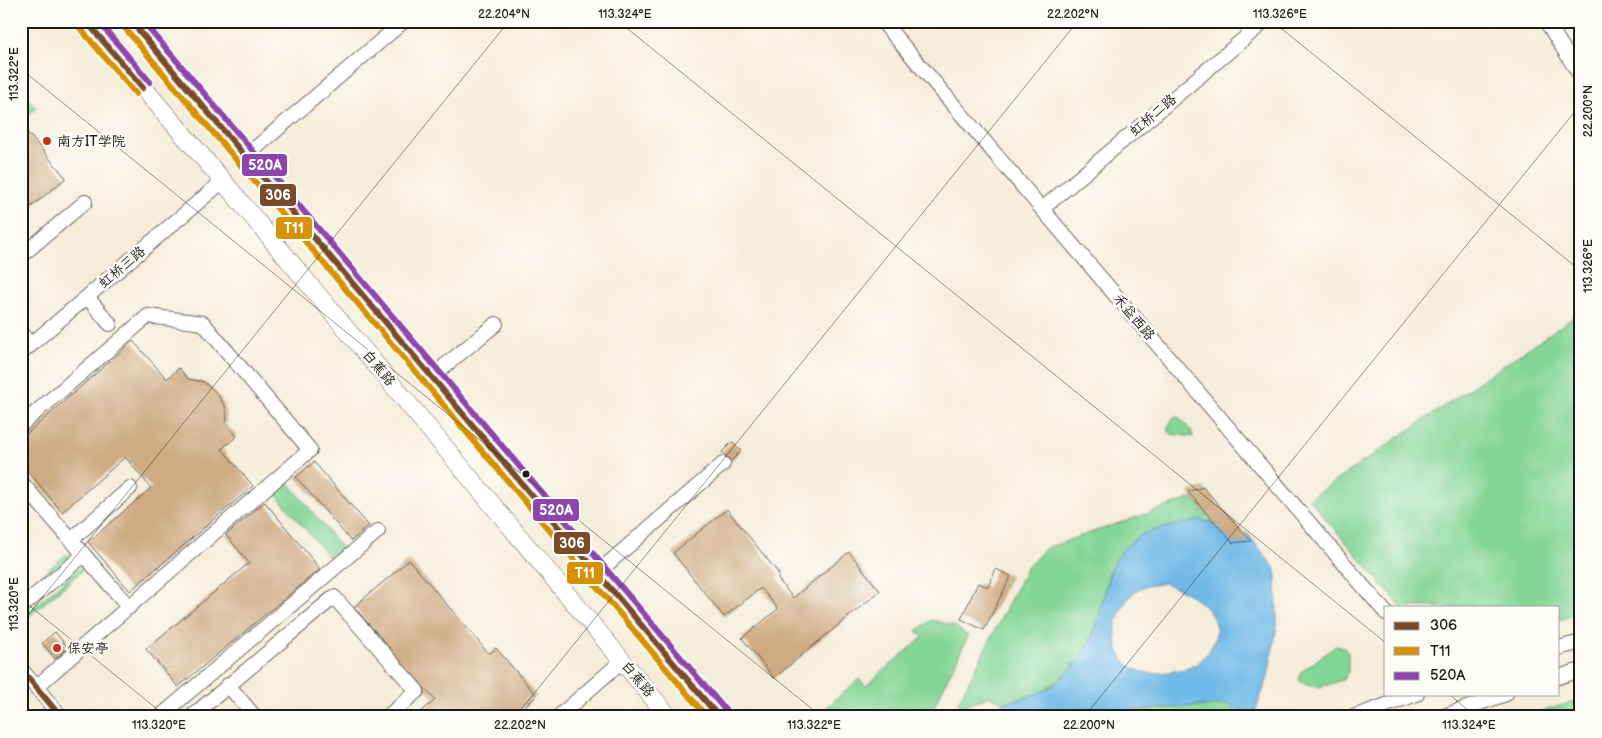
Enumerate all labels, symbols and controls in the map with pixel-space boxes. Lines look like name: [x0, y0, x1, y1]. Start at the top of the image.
text: 22.204°N: [478, 7, 530, 22]
text: 113.324°E: [598, 7, 652, 22]
text: 22.202°N: [1047, 7, 1099, 22]
text: 113.326°E: [1253, 7, 1307, 22]
text: 113.322°E: [7, 47, 22, 101]
text: 22.200°N: [1581, 85, 1596, 137]
street label: 虹桥二路: [1126, 90, 1180, 140]
place label: 南方IT学院: [57, 133, 126, 150]
marker: 南方IT学院: [41, 135, 53, 147]
line badge: 520A: [241, 153, 288, 177]
text: 520A: [248, 157, 282, 174]
line badge: 306: [259, 183, 297, 207]
text: 306: [265, 187, 291, 204]
line badge: T11: [275, 216, 313, 240]
text: T11: [284, 220, 304, 237]
text: 113.326°E: [1581, 239, 1596, 293]
street label: 虹桥三路: [95, 242, 149, 292]
street label: 禾益西路: [1109, 290, 1159, 344]
street label: 白蕉路: [359, 346, 399, 390]
unlabelled marker: [521, 469, 531, 479]
line badge: 520A: [532, 498, 580, 522]
text: 520A: [539, 502, 573, 519]
line badge: 306: [553, 531, 591, 555]
text: 306: [559, 535, 585, 552]
line badge: T11: [566, 561, 604, 585]
text: T11: [575, 565, 595, 582]
text: 113.320°E: [7, 577, 22, 631]
legend: [1384, 606, 1560, 696]
text: 306: [1430, 616, 1457, 635]
place label: 保安亭: [67, 640, 109, 657]
marker: 保安亭: [51, 642, 63, 654]
text: T11: [1430, 642, 1451, 661]
street label: 白蕉路: [618, 657, 658, 701]
text: 520A: [1430, 666, 1466, 685]
text: 113.320°E: [132, 718, 186, 733]
text: 22.202°N: [494, 718, 546, 733]
text: 113.322°E: [787, 718, 841, 733]
text: 22.200°N: [1063, 718, 1115, 733]
text: 113.324°E: [1442, 718, 1496, 733]

